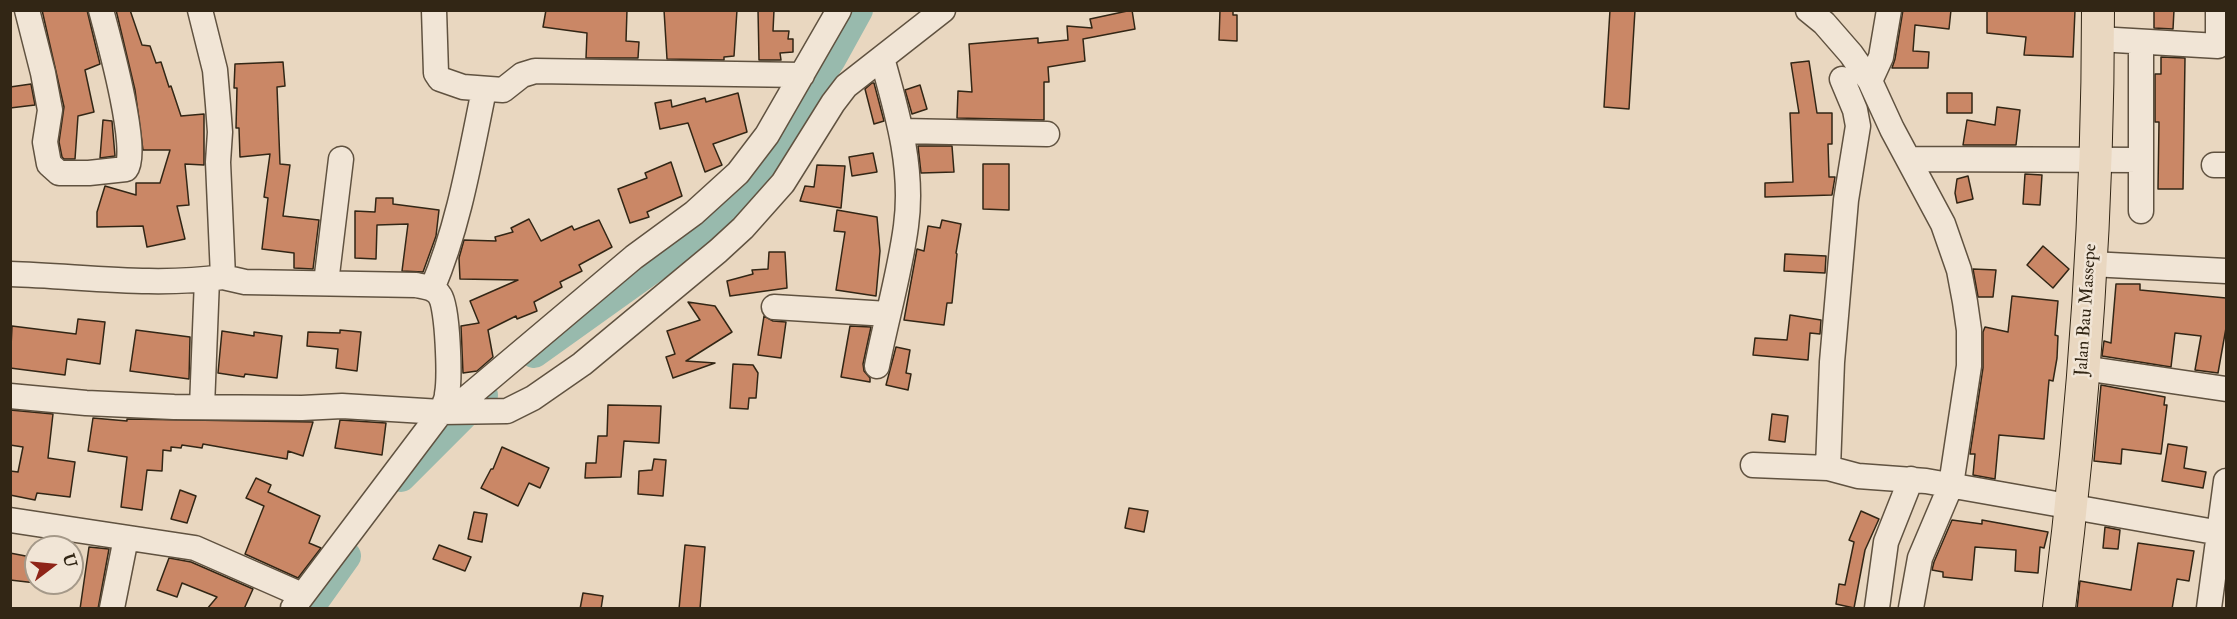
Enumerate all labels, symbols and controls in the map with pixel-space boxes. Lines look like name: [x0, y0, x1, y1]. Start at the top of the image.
street label: Jalan Bau Massepe: [2072, 243, 2102, 377]
north arrow: [24, 535, 84, 595]
text: U: [58, 551, 81, 570]

